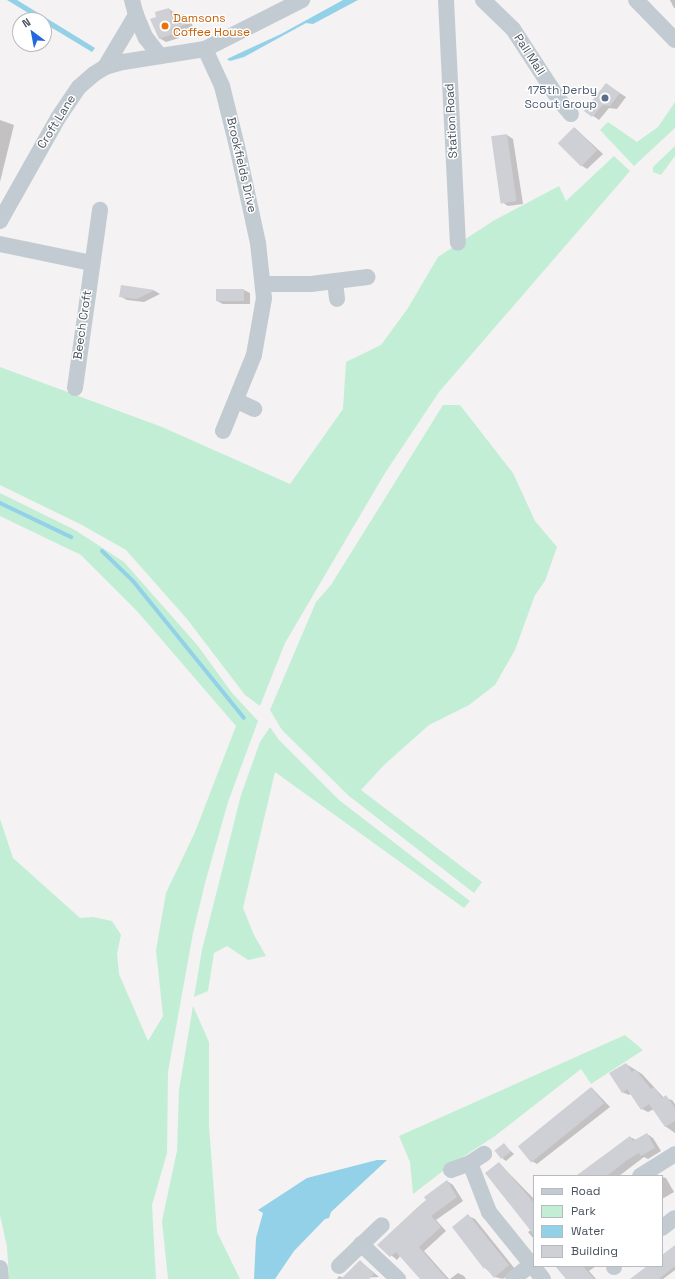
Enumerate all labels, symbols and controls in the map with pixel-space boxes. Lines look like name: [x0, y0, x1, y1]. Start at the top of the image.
north arrow: [12, 12, 52, 52]
place label: Damsons Coffee House: [173, 12, 250, 40]
text: N: [19, 15, 33, 31]
marker: Damsons Coffee House: [160, 21, 170, 31]
street label: Pall Mall: [510, 32, 548, 78]
street label: Station Road: [443, 83, 461, 159]
place label: 175th Derby Scout Group: [524, 84, 597, 112]
street label: Croft Lane: [35, 92, 79, 152]
marker: 175th Derby Scout Group: [600, 93, 610, 103]
street label: Brookfields Drive: [223, 116, 259, 214]
street label: Beech Croft: [71, 290, 95, 360]
legend: [533, 1175, 663, 1267]
text: Road: [571, 1183, 600, 1199]
text: Park: [571, 1203, 596, 1219]
text: Water: [571, 1223, 605, 1239]
text: Building: [571, 1243, 618, 1259]

